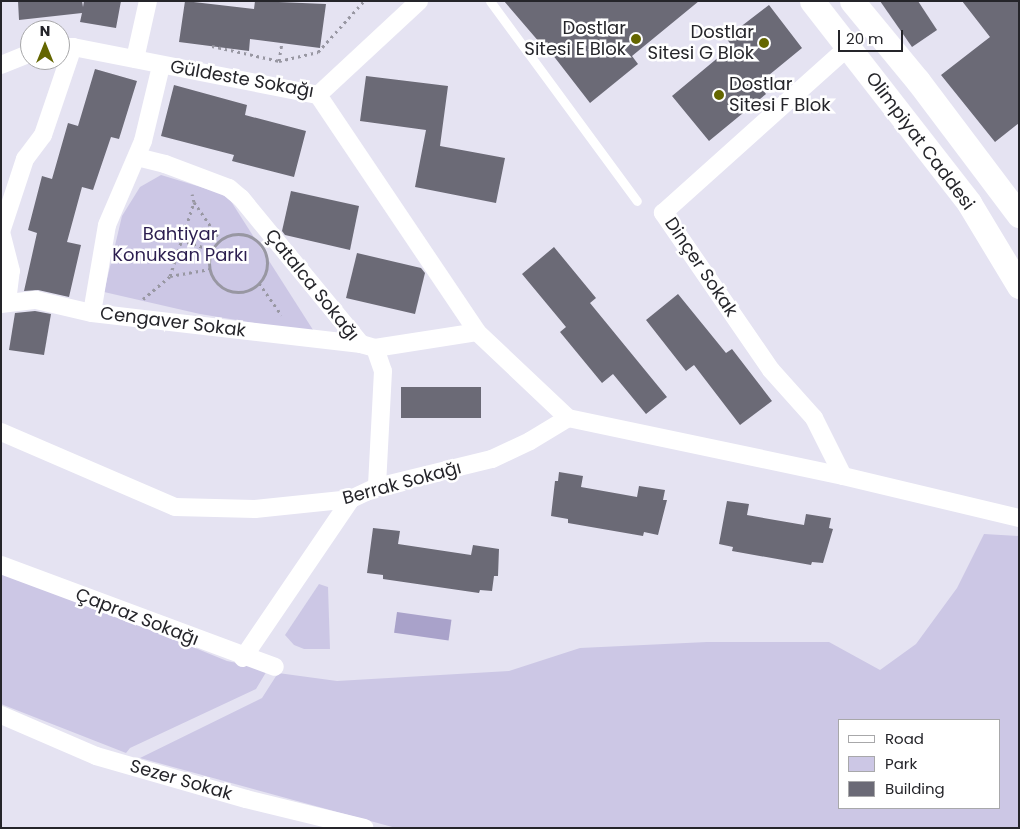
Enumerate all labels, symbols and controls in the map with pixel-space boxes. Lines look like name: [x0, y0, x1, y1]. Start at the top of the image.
place label: Dostlar Sitesi E Blok: [524, 18, 626, 60]
north arrow: [20, 20, 70, 70]
scale bar: [840, 20, 905, 52]
text: N: [40, 21, 50, 41]
place label: Dostlar Sitesi G Blok: [648, 22, 754, 64]
text: 20 m: [846, 28, 884, 49]
marker: Dostlar Sitesi E Blok: [630, 33, 642, 45]
marker: Dostlar Sitesi G Blok: [758, 37, 770, 49]
street label: Güldeste Sokağı: [169, 56, 315, 102]
street label: Olimpiyat Caddesi: [861, 68, 979, 214]
place label: Dostlar Sitesi F Blok: [729, 74, 830, 116]
marker: Dostlar Sitesi F Blok: [713, 89, 725, 101]
street label: Dinçer Sokak: [660, 213, 742, 321]
park label: Bahtiyar Konuksan Parkı: [112, 224, 248, 266]
street label: Çatalca Sokağı: [260, 225, 364, 345]
street label: Cengaver Sokak: [99, 302, 247, 342]
street label: Berrak Sokağı: [340, 457, 464, 509]
street label: Çapraz Sokağı: [72, 584, 202, 650]
legend: [838, 719, 1000, 809]
text: Road: [885, 728, 924, 749]
text: Park: [885, 753, 917, 774]
street label: Sezer Sokak: [127, 755, 235, 805]
text: Building: [885, 778, 945, 799]

